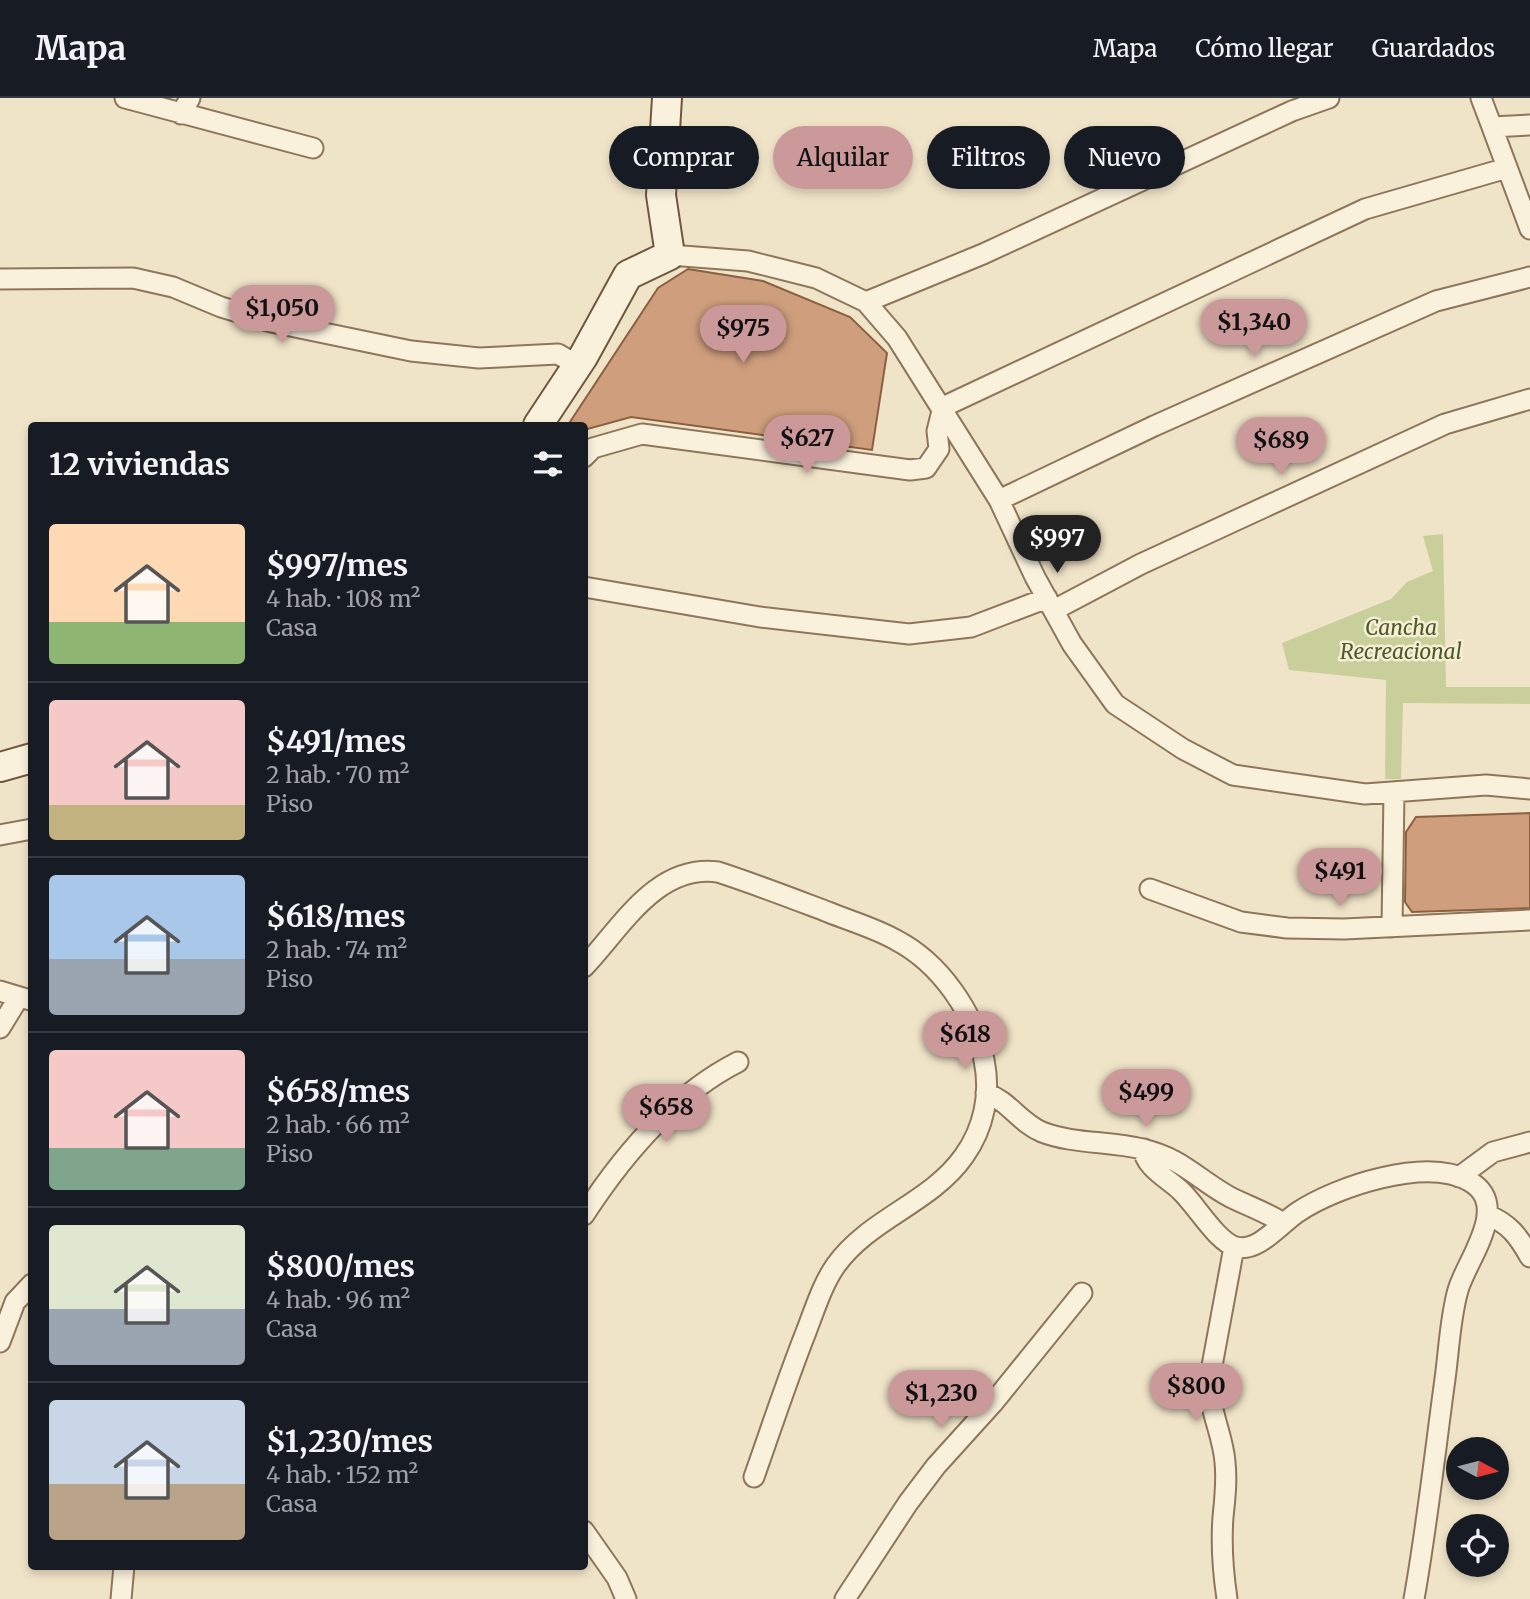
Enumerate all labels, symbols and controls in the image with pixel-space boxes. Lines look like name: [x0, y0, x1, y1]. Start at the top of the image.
text: Mapa: [35, 28, 126, 69]
text: Mapa: [1093, 33, 1157, 64]
text: Cómo llegar: [1195, 33, 1334, 64]
text: Guardados: [1372, 33, 1495, 64]
chip: Comprar: [609, 126, 759, 189]
chip: Alquilar: [773, 126, 913, 189]
chip: Filtros: [927, 126, 1050, 189]
chip: Nuevo: [1064, 126, 1185, 189]
pin: $1,050: [225, 286, 339, 345]
text: $1,050: [245, 293, 319, 322]
pin: $1,340: [1197, 300, 1311, 359]
pin: $975: [702, 306, 784, 365]
text: $1,340: [1217, 307, 1291, 336]
text: $975: [716, 313, 770, 342]
pin: $627: [766, 416, 848, 475]
pin: $689: [1240, 418, 1322, 477]
text: $627: [780, 423, 834, 452]
text: $689: [1253, 425, 1310, 454]
text: 12 viviendas: [49, 445, 230, 483]
icon: filters: [529, 445, 567, 483]
pin: $997: [1016, 516, 1098, 575]
text: $997: [1029, 523, 1085, 552]
text: $997/mes: [266, 546, 408, 584]
icon: home: [105, 552, 189, 636]
text: 4 hab. · 108 m²: [266, 584, 420, 613]
text: Casa: [266, 613, 318, 642]
park label: Cancha Recreacional: [1340, 614, 1462, 665]
text: $491/mes: [266, 722, 406, 760]
icon: home: [105, 728, 189, 812]
text: 2 hab. · 70 m²: [266, 760, 409, 789]
text: Piso: [266, 789, 313, 818]
pin: $491: [1299, 848, 1381, 908]
text: $491: [1314, 856, 1366, 885]
text: $618/mes: [266, 897, 406, 935]
icon: home: [105, 903, 189, 987]
text: 2 hab. · 74 m²: [266, 935, 407, 964]
text: Piso: [266, 964, 313, 993]
pin: $618: [924, 1012, 1006, 1071]
text: $618: [939, 1019, 991, 1048]
pin: $499: [1105, 1070, 1187, 1129]
text: $658/mes: [266, 1072, 410, 1110]
text: $499: [1118, 1077, 1174, 1106]
icon: home: [105, 1078, 189, 1162]
pin: $658: [625, 1084, 707, 1144]
text: $658: [638, 1092, 694, 1121]
text: 2 hab. · 66 m²: [266, 1110, 410, 1139]
text: Piso: [266, 1139, 313, 1168]
text: $800/mes: [266, 1247, 415, 1285]
icon: home: [105, 1253, 189, 1337]
text: 4 hab. · 96 m²: [266, 1285, 410, 1314]
text: Casa: [266, 1314, 318, 1343]
pin: $800: [1155, 1364, 1237, 1423]
pin: $1,230: [884, 1370, 998, 1430]
text: $800: [1166, 1371, 1226, 1400]
text: $1,230: [904, 1378, 978, 1407]
text: $1,230/mes: [266, 1422, 433, 1460]
icon: home: [105, 1428, 189, 1512]
north arrow: [1446, 1437, 1508, 1500]
map controls: [1446, 1437, 1509, 1577]
text: 4 hab. · 152 m²: [266, 1460, 418, 1489]
text: Casa: [266, 1489, 318, 1518]
button: locate: [1446, 1514, 1509, 1577]

